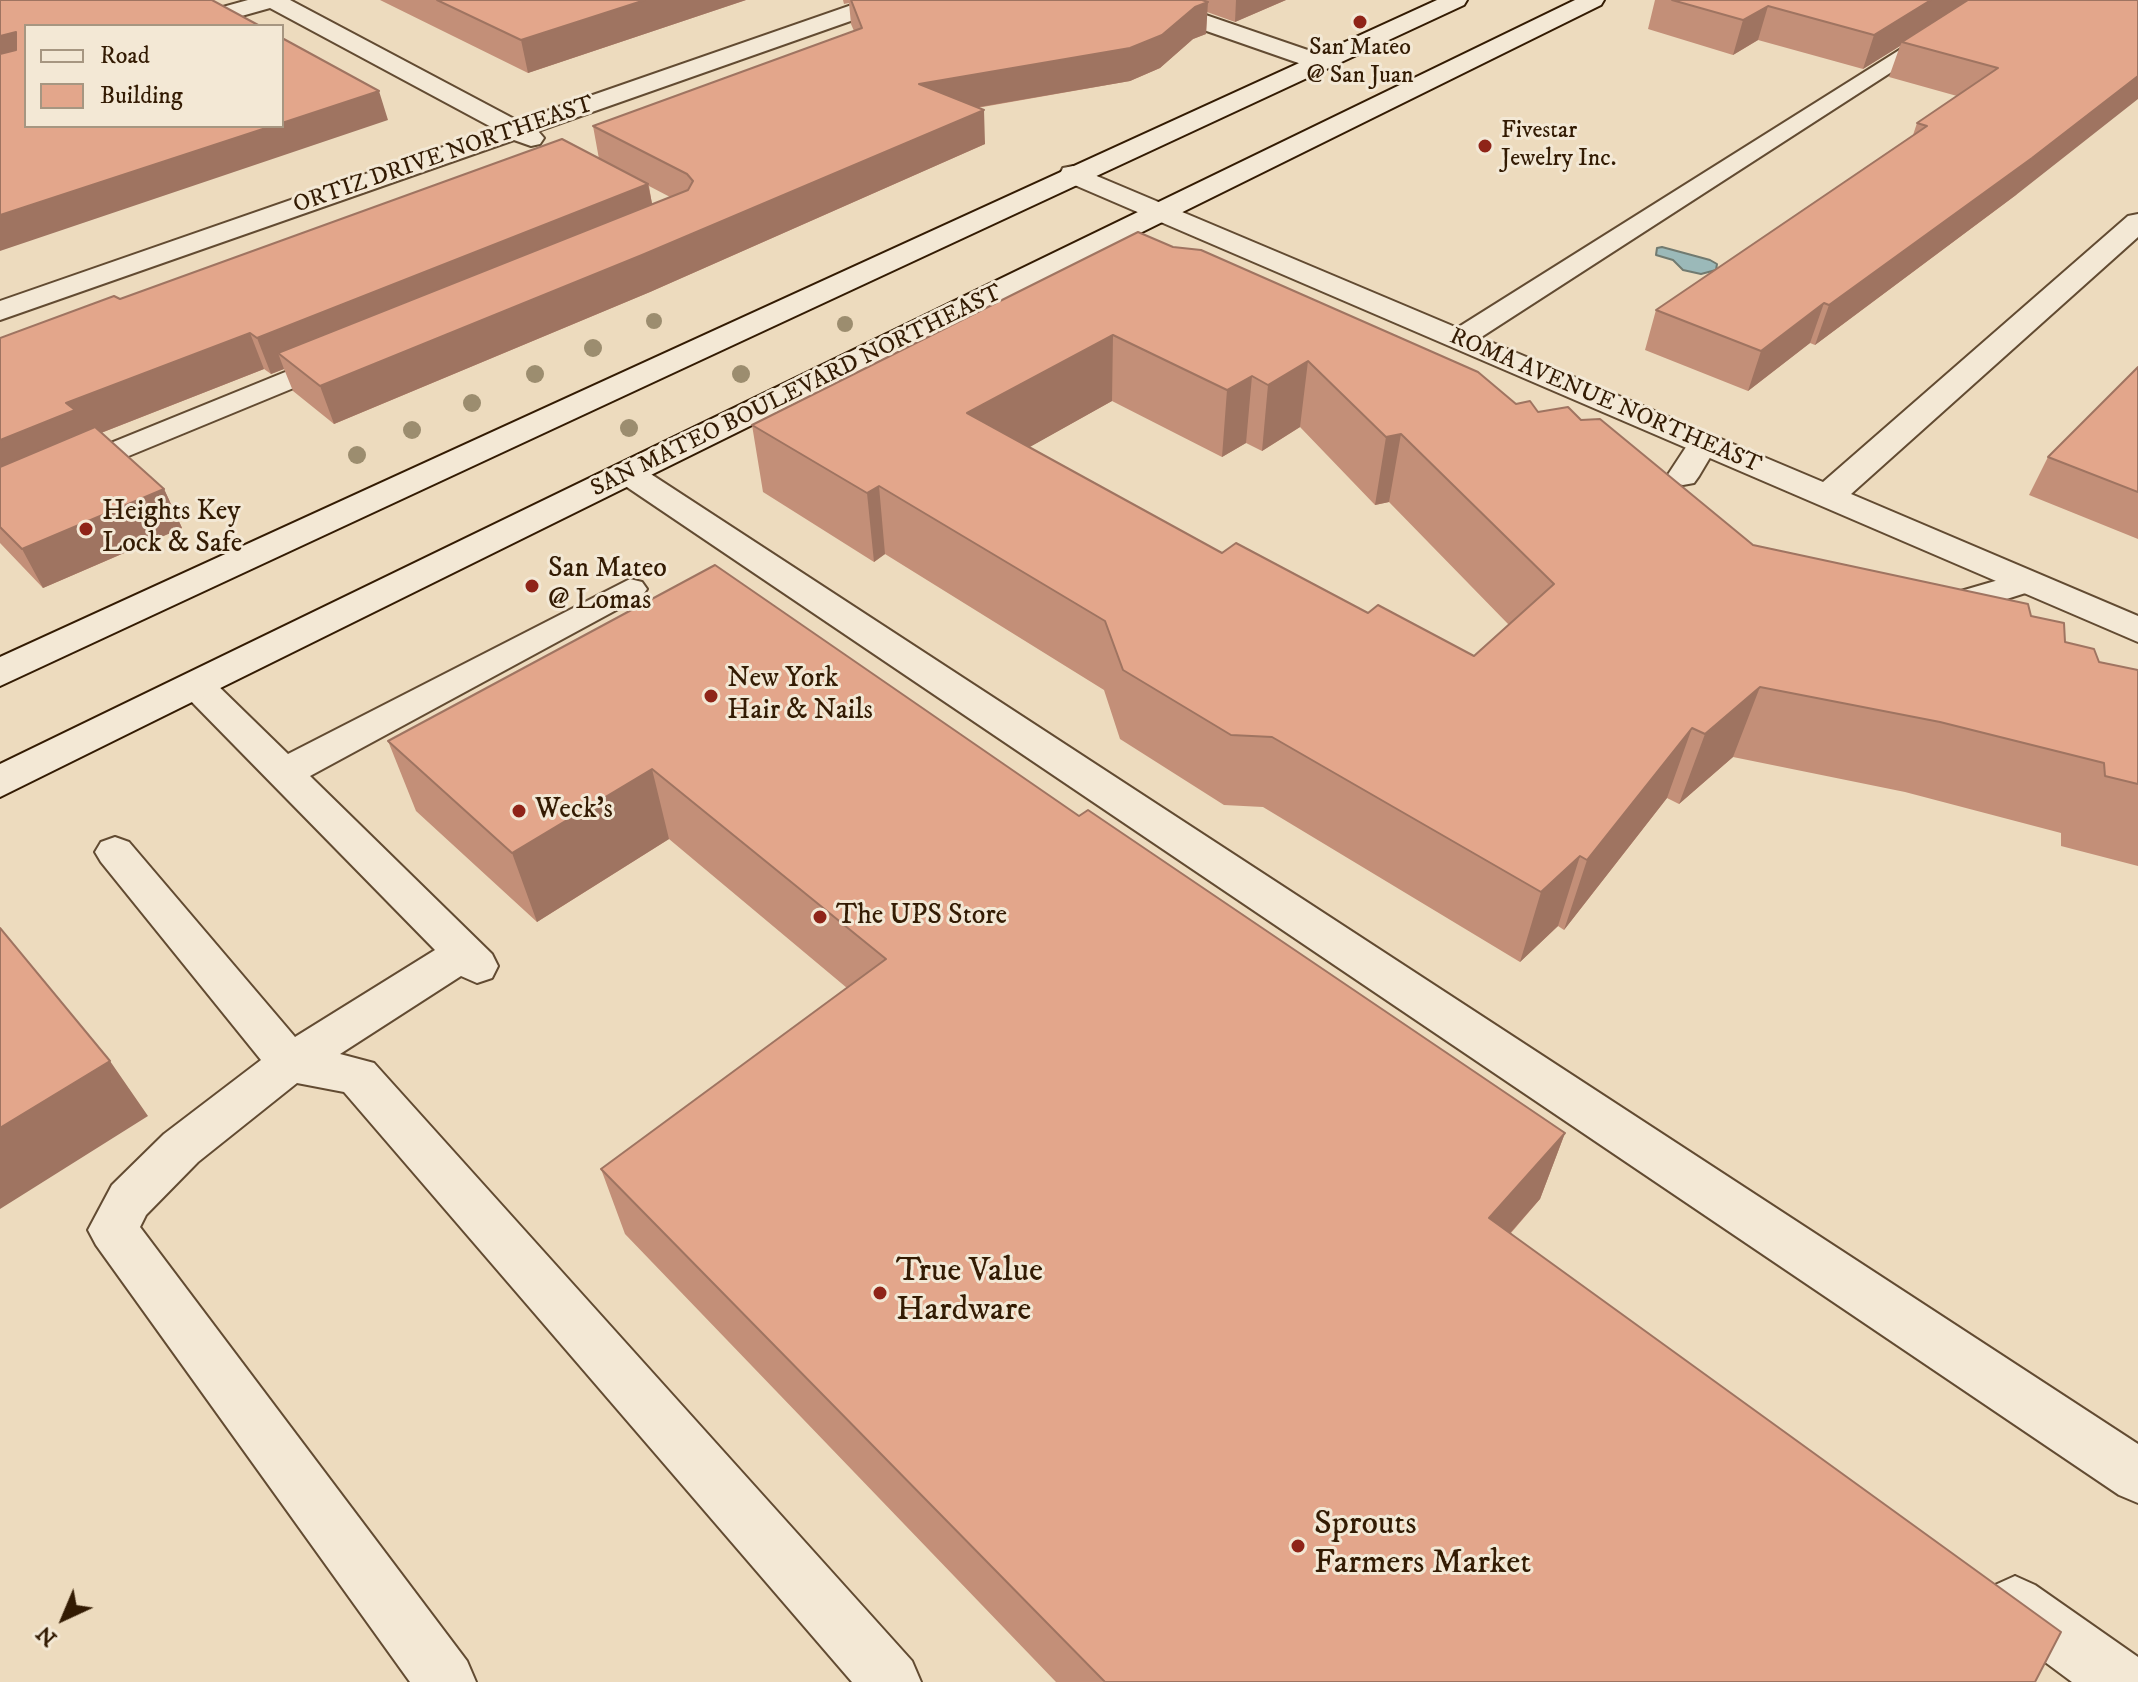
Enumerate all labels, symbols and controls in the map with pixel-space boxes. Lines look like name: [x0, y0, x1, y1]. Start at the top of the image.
marker: San Mateo @ San Juan: [1351, 13, 1369, 31]
legend: [24, 24, 284, 128]
place label: San Mateo @ San Juan: [1306, 35, 1414, 91]
text: Road: [100, 41, 150, 71]
text: Building: [100, 81, 183, 111]
street label: ORTIZ DRIVE NORTHEAST: [290, 91, 598, 221]
place label: Fivestar Jewelry Inc.: [1501, 118, 1616, 174]
marker: Fivestar Jewelry Inc.: [1476, 137, 1494, 155]
street label: SAN MATEO BOULEVARD NORTHEAST: [587, 280, 1007, 504]
street label: ROMA AVENUE NORTHEAST: [1445, 323, 1765, 481]
place label: Heights Key Lock & Safe: [102, 496, 242, 562]
marker: Heights Key Lock & Safe: [77, 520, 95, 538]
place label: San Mateo @ Lomas: [548, 553, 667, 619]
marker: San Mateo @ Lomas: [523, 577, 541, 595]
place label: New York Hair & Nails: [727, 663, 873, 729]
marker: New York Hair & Nails: [702, 687, 720, 705]
place label: Weck's: [535, 794, 613, 828]
marker: Weck's: [510, 802, 528, 820]
place label: The UPS Store: [836, 900, 1007, 934]
marker: The UPS Store: [811, 908, 829, 926]
place label: True Value Hardware: [896, 1253, 1043, 1332]
marker: True Value Hardware: [871, 1284, 889, 1302]
place label: Sprouts Farmers Market: [1314, 1506, 1531, 1586]
marker: Sprouts Farmers Market: [1289, 1537, 1307, 1555]
north arrow: [24, 1578, 104, 1658]
text: N: [31, 1620, 63, 1652]

